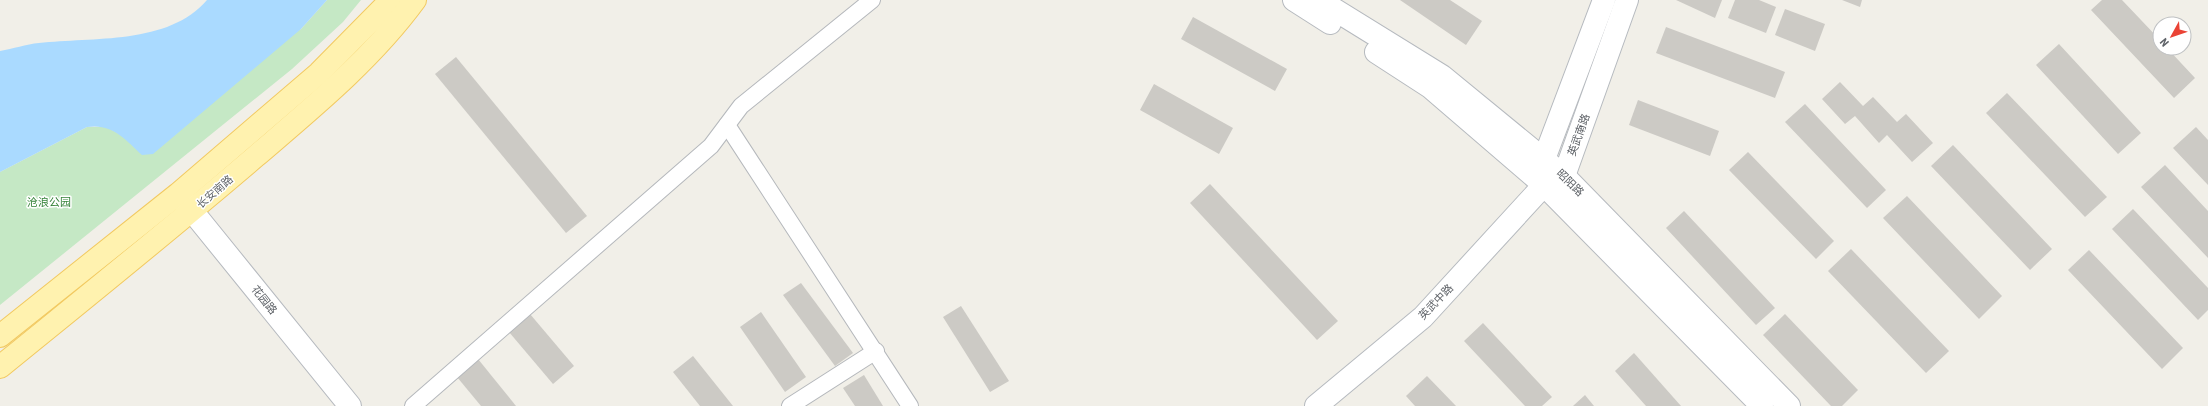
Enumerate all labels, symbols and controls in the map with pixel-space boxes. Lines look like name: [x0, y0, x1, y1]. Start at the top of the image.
north arrow: [2152, 16, 2192, 56]
text: N: [2157, 35, 2172, 49]
street label: 英武南路: [1565, 112, 1593, 158]
street label: 昭阳路: [1554, 167, 1586, 199]
street label: 长安南路: [194, 173, 236, 211]
park label: 沧浪公园: [27, 196, 71, 209]
street label: 英武中路: [1416, 282, 1456, 322]
street label: 花园路: [249, 283, 279, 317]

